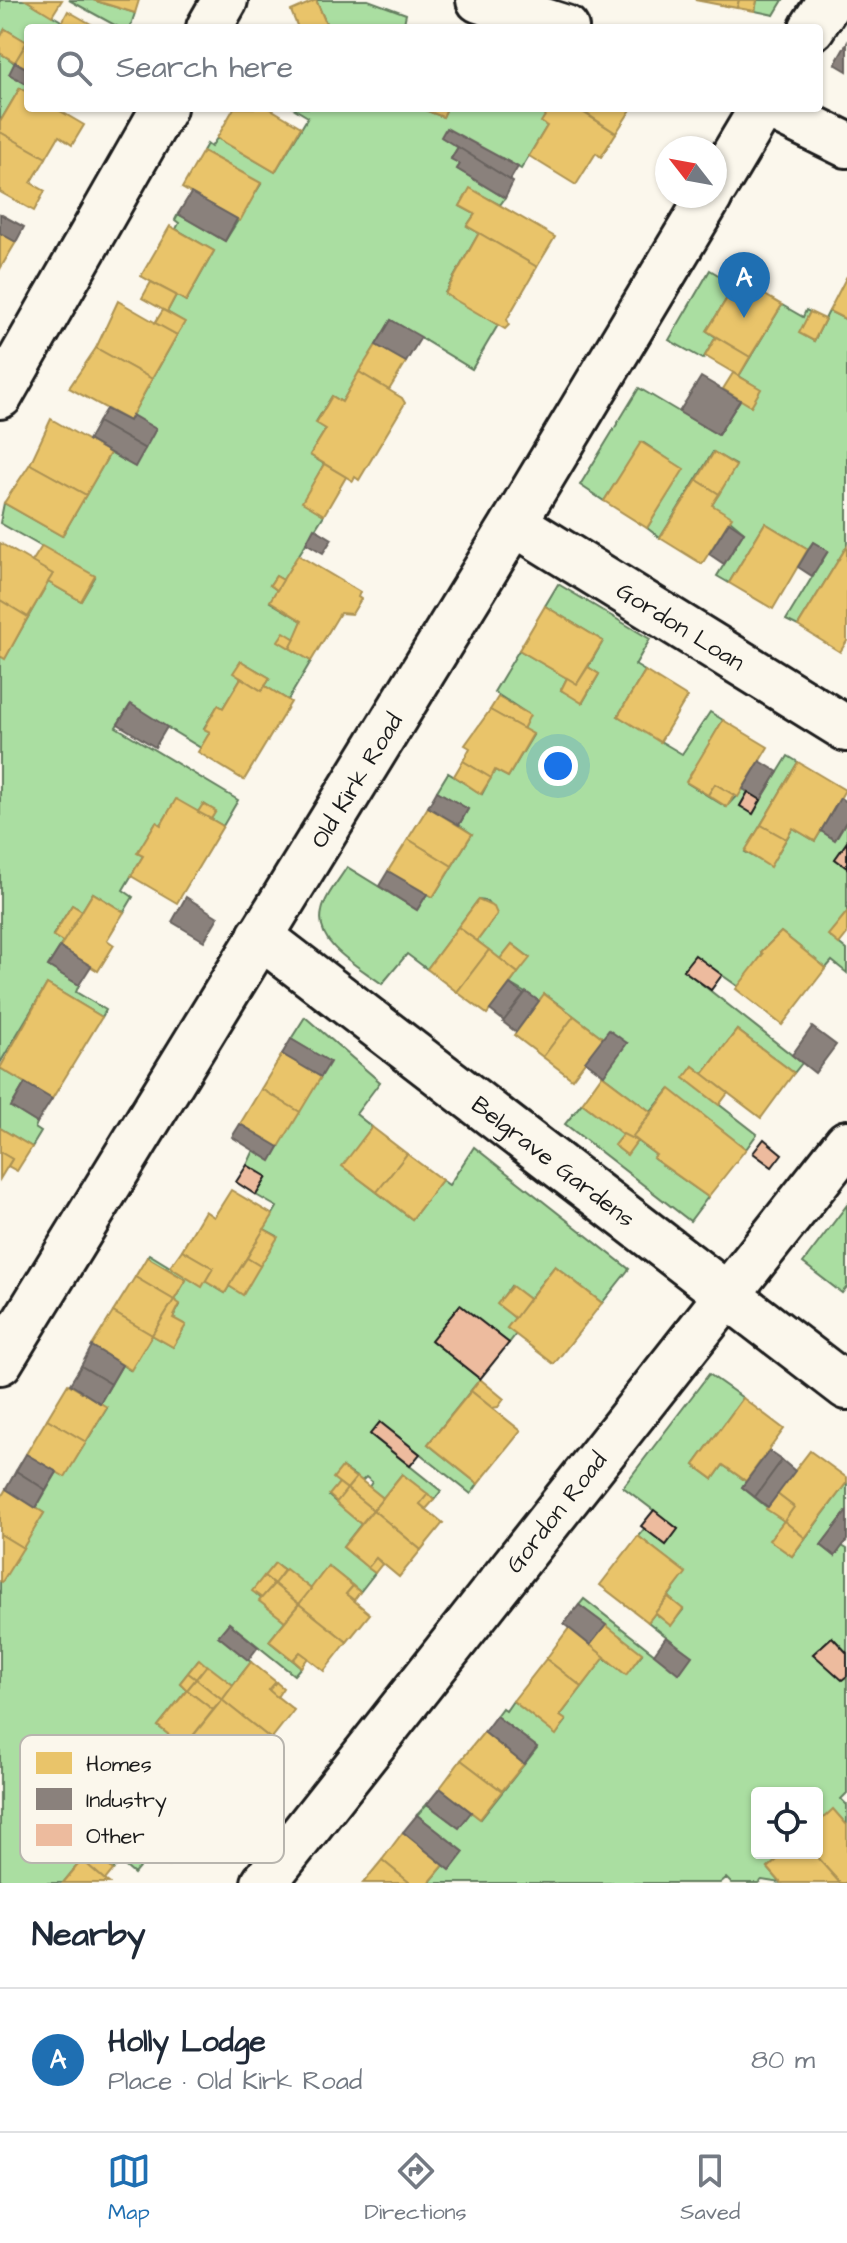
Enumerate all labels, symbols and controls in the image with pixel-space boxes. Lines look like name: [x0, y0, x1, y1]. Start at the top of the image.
search box: [24, 24, 823, 112]
icon: search: [52, 46, 96, 90]
text: Search here: [116, 47, 293, 89]
north arrow: [655, 136, 727, 208]
pin: A: [718, 252, 770, 318]
street label: Gordon Loan: [609, 574, 751, 680]
street label: Old Kirk Road: [303, 707, 412, 855]
your location: [538, 746, 578, 786]
street label: Belgrave Gardens: [464, 1088, 642, 1236]
street label: Gordon Road: [498, 1445, 615, 1581]
legend: [20, 1735, 284, 1863]
text: Homes: [86, 1749, 152, 1780]
text: Industry: [86, 1785, 167, 1817]
map controls: [751, 1787, 823, 1859]
button: locate: [751, 1787, 823, 1859]
text: Other: [86, 1821, 145, 1852]
text: Nearby: [32, 1911, 146, 1959]
text: Holly Lodge: [108, 2021, 266, 2063]
text: A: [50, 2042, 66, 2078]
text: 80 m: [751, 2042, 815, 2078]
text: Place · Old Kirk Road: [108, 2063, 362, 2099]
tab: Map: [107, 2149, 151, 2228]
tab: Directions: [364, 2149, 467, 2228]
tab: Saved: [680, 2149, 740, 2228]

